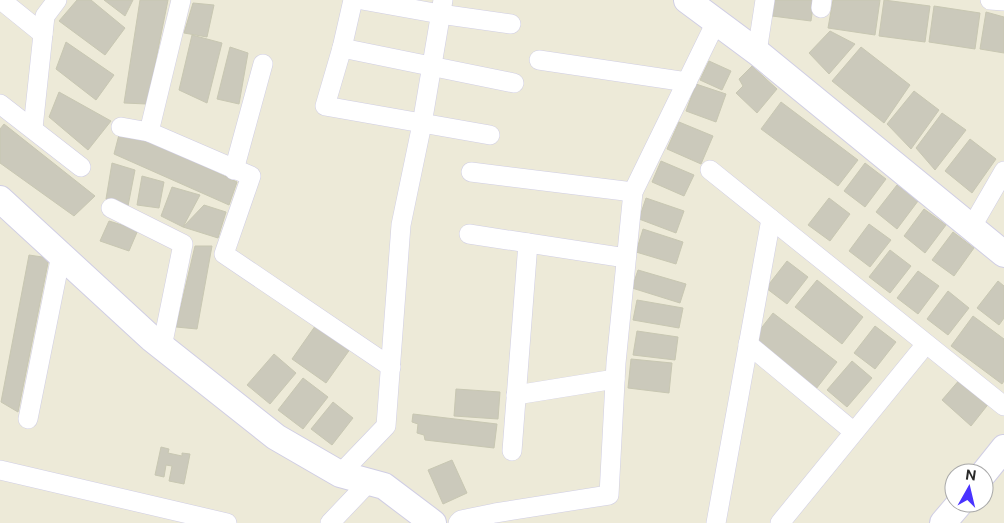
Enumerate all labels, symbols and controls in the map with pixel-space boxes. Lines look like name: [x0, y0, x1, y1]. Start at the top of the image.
north arrow: [944, 463, 994, 513]
text: N: [964, 466, 977, 484]

